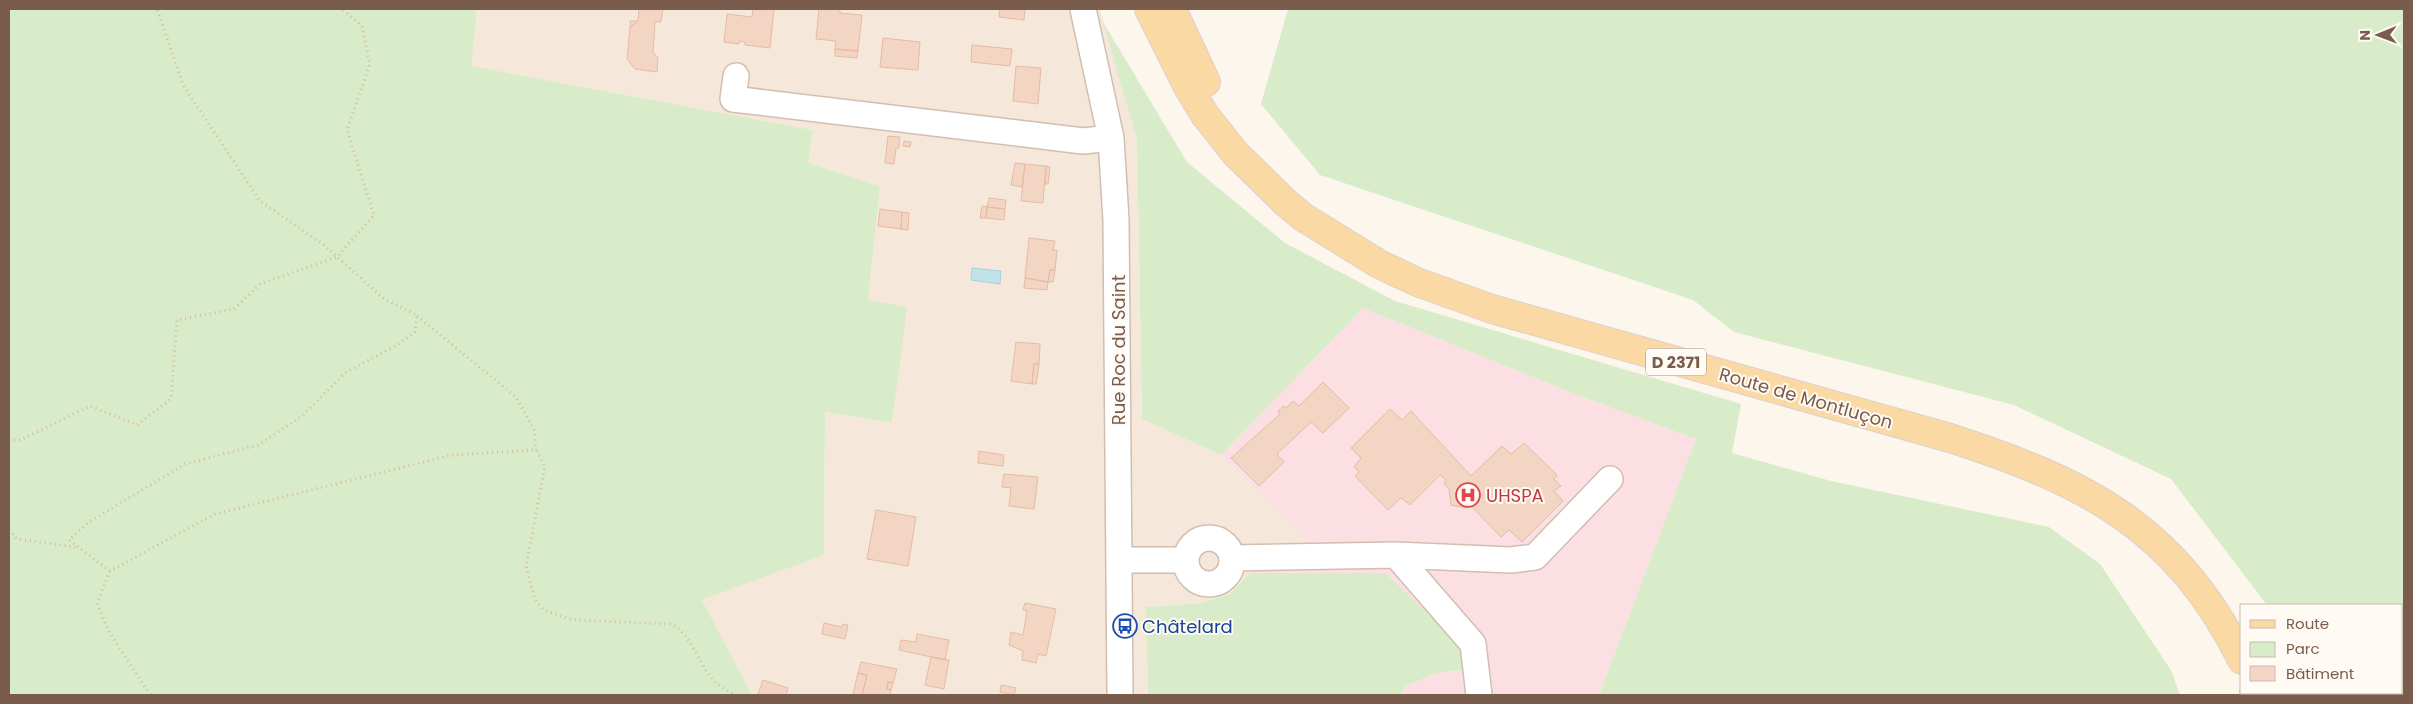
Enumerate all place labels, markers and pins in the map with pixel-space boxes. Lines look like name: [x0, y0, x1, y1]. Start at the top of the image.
hospital icon: UHSPA: [1455, 482, 1481, 508]
place label: UHSPA: [1486, 483, 1544, 508]
bus stop icon: Châtelard: [1112, 613, 1138, 639]
place label: Châtelard: [1142, 614, 1233, 639]

